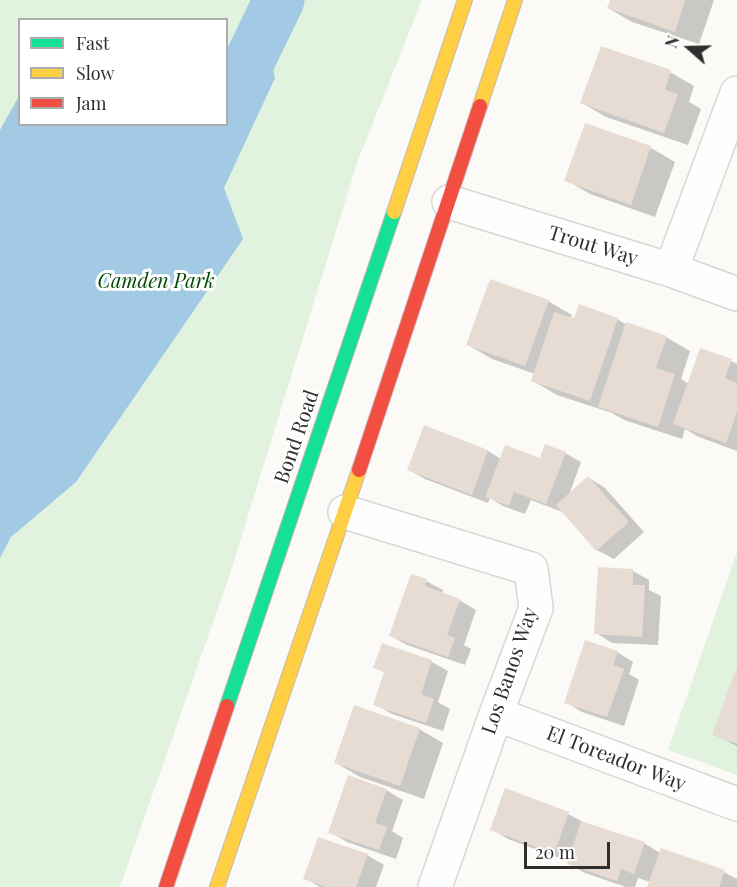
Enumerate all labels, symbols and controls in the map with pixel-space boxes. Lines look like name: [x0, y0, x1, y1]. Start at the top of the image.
legend: [18, 18, 228, 126]
north arrow: [659, 18, 719, 78]
text: Fast: [76, 31, 109, 55]
text: N: [660, 33, 683, 51]
text: Slow: [76, 61, 114, 85]
text: Jam: [76, 91, 106, 115]
street label: Trout Way: [545, 221, 641, 271]
park label: Camden Park: [98, 270, 214, 294]
street label: Bond Road: [270, 387, 324, 487]
street label: Los Banos Way: [477, 604, 543, 738]
street label: El Toreador Way: [543, 721, 689, 797]
scale bar: [527, 830, 612, 868]
text: 20 m: [535, 840, 575, 864]

